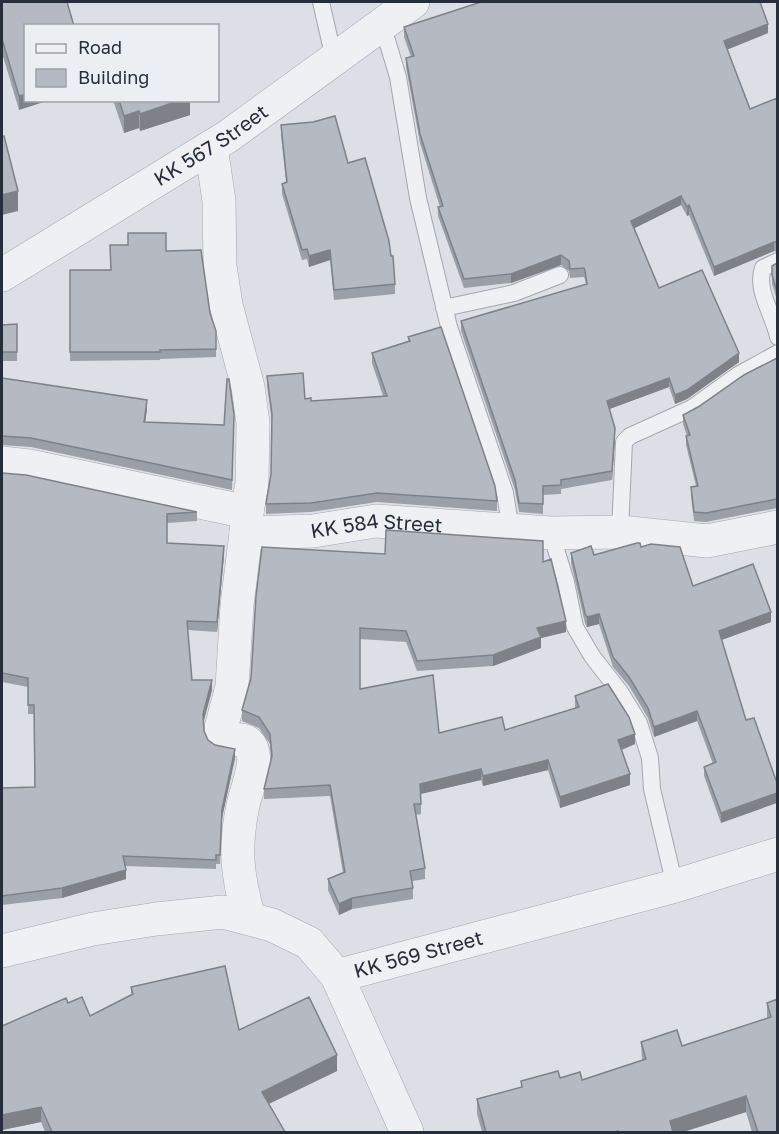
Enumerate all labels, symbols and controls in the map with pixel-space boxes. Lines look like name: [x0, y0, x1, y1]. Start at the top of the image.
legend: [24, 24, 219, 102]
text: Road: [78, 36, 122, 58]
text: Building: [78, 66, 149, 88]
street label: KK 567 Street: [149, 98, 272, 190]
street label: KK 584 Street: [309, 508, 443, 542]
street label: KK 569 Street: [351, 925, 485, 982]

